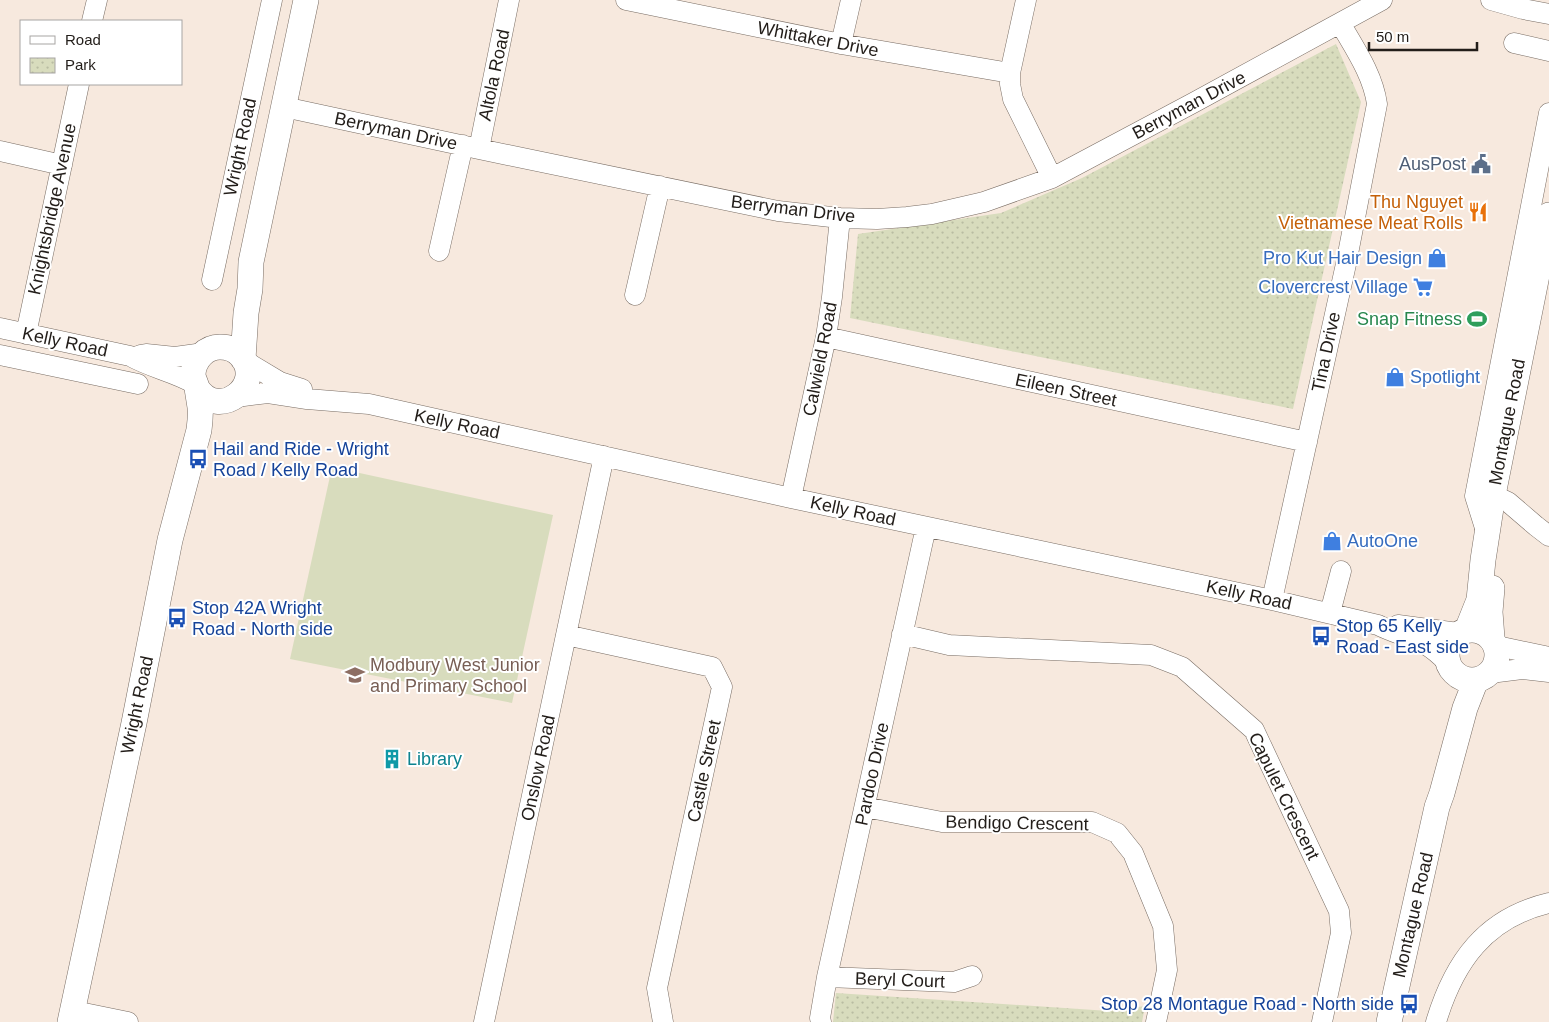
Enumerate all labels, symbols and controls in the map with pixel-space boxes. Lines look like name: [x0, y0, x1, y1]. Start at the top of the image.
street label: Whittaker Drive: [756, 17, 880, 61]
legend: [20, 20, 182, 85]
scale bar: [1369, 20, 1476, 52]
street label: Altola Road: [475, 27, 513, 123]
text: 50 m: [1376, 28, 1409, 45]
text: Road: [65, 31, 101, 48]
text: Park: [65, 56, 96, 73]
street label: Berryman Drive: [1129, 67, 1249, 143]
street label: Wright Road: [220, 96, 260, 198]
street label: Berryman Drive: [333, 108, 459, 154]
street label: Knightsbridge Avenue: [24, 121, 80, 297]
public building icon: AusPost: [1470, 153, 1492, 175]
place label: AusPost: [1399, 154, 1466, 174]
street label: Berryman Drive: [730, 191, 856, 227]
place label: Thu Nguyet Vietnamese Meat Rolls: [1278, 192, 1463, 233]
restaurant icon: Thu Nguyet Vietnamese Meat Rolls: [1467, 201, 1489, 223]
shop icon: Pro Kut Hair Design: [1426, 247, 1448, 269]
place label: Pro Kut Hair Design: [1263, 248, 1422, 268]
supermarket icon: Clovercrest Village: [1412, 276, 1434, 298]
place label: Clovercrest Village: [1258, 277, 1408, 297]
street label: Calwield Road: [799, 300, 841, 418]
sports icon: Snap Fitness: [1466, 308, 1488, 330]
place label: Snap Fitness: [1357, 309, 1462, 329]
street label: Tina Drive: [1308, 310, 1344, 394]
street label: Kelly Road: [20, 323, 110, 361]
street label: Montague Road: [1485, 357, 1529, 487]
shop icon: Spotlight: [1384, 366, 1406, 388]
place label: Spotlight: [1410, 367, 1480, 387]
street label: Eileen Street: [1014, 370, 1118, 410]
street label: Kelly Road: [412, 405, 502, 443]
place label: Hail and Ride - Wright Road / Kelly Road: [213, 439, 389, 480]
bus stop icon: Hail and Ride - Wright Road / Kelly Road: [187, 448, 209, 470]
street label: Kelly Road: [808, 492, 898, 530]
shop icon: AutoOne: [1321, 530, 1343, 552]
place label: AutoOne: [1347, 531, 1418, 551]
street label: Kelly Road: [1204, 576, 1294, 614]
place label: Stop 42A Wright Road - North side: [192, 598, 333, 639]
bus stop icon: Stop 42A Wright Road - North side: [166, 607, 188, 629]
place label: Stop 65 Kelly Road - East side: [1336, 616, 1469, 657]
bus stop icon: Stop 65 Kelly Road - East side: [1310, 625, 1332, 647]
street label: Wright Road: [117, 654, 157, 756]
place label: Modbury West Junior and Primary School: [370, 655, 540, 696]
school or university icon: Modbury West Junior and Primary School: [344, 664, 366, 686]
street label: Onslow Road: [517, 713, 559, 823]
street label: Castle Street: [683, 718, 725, 824]
street label: Pardoo Drive: [851, 721, 893, 827]
street label: Capulet Crescent: [1245, 729, 1323, 863]
building icon: Library: [381, 748, 403, 770]
place label: Library: [407, 749, 462, 769]
street label: Bendigo Crescent: [945, 812, 1089, 834]
street label: Montague Road: [1389, 850, 1437, 980]
street label: Beryl Court: [855, 968, 945, 992]
bus stop icon: Stop 28 Montague Road - North side: [1398, 993, 1420, 1015]
place label: Stop 28 Montague Road - North side: [1101, 994, 1394, 1014]

